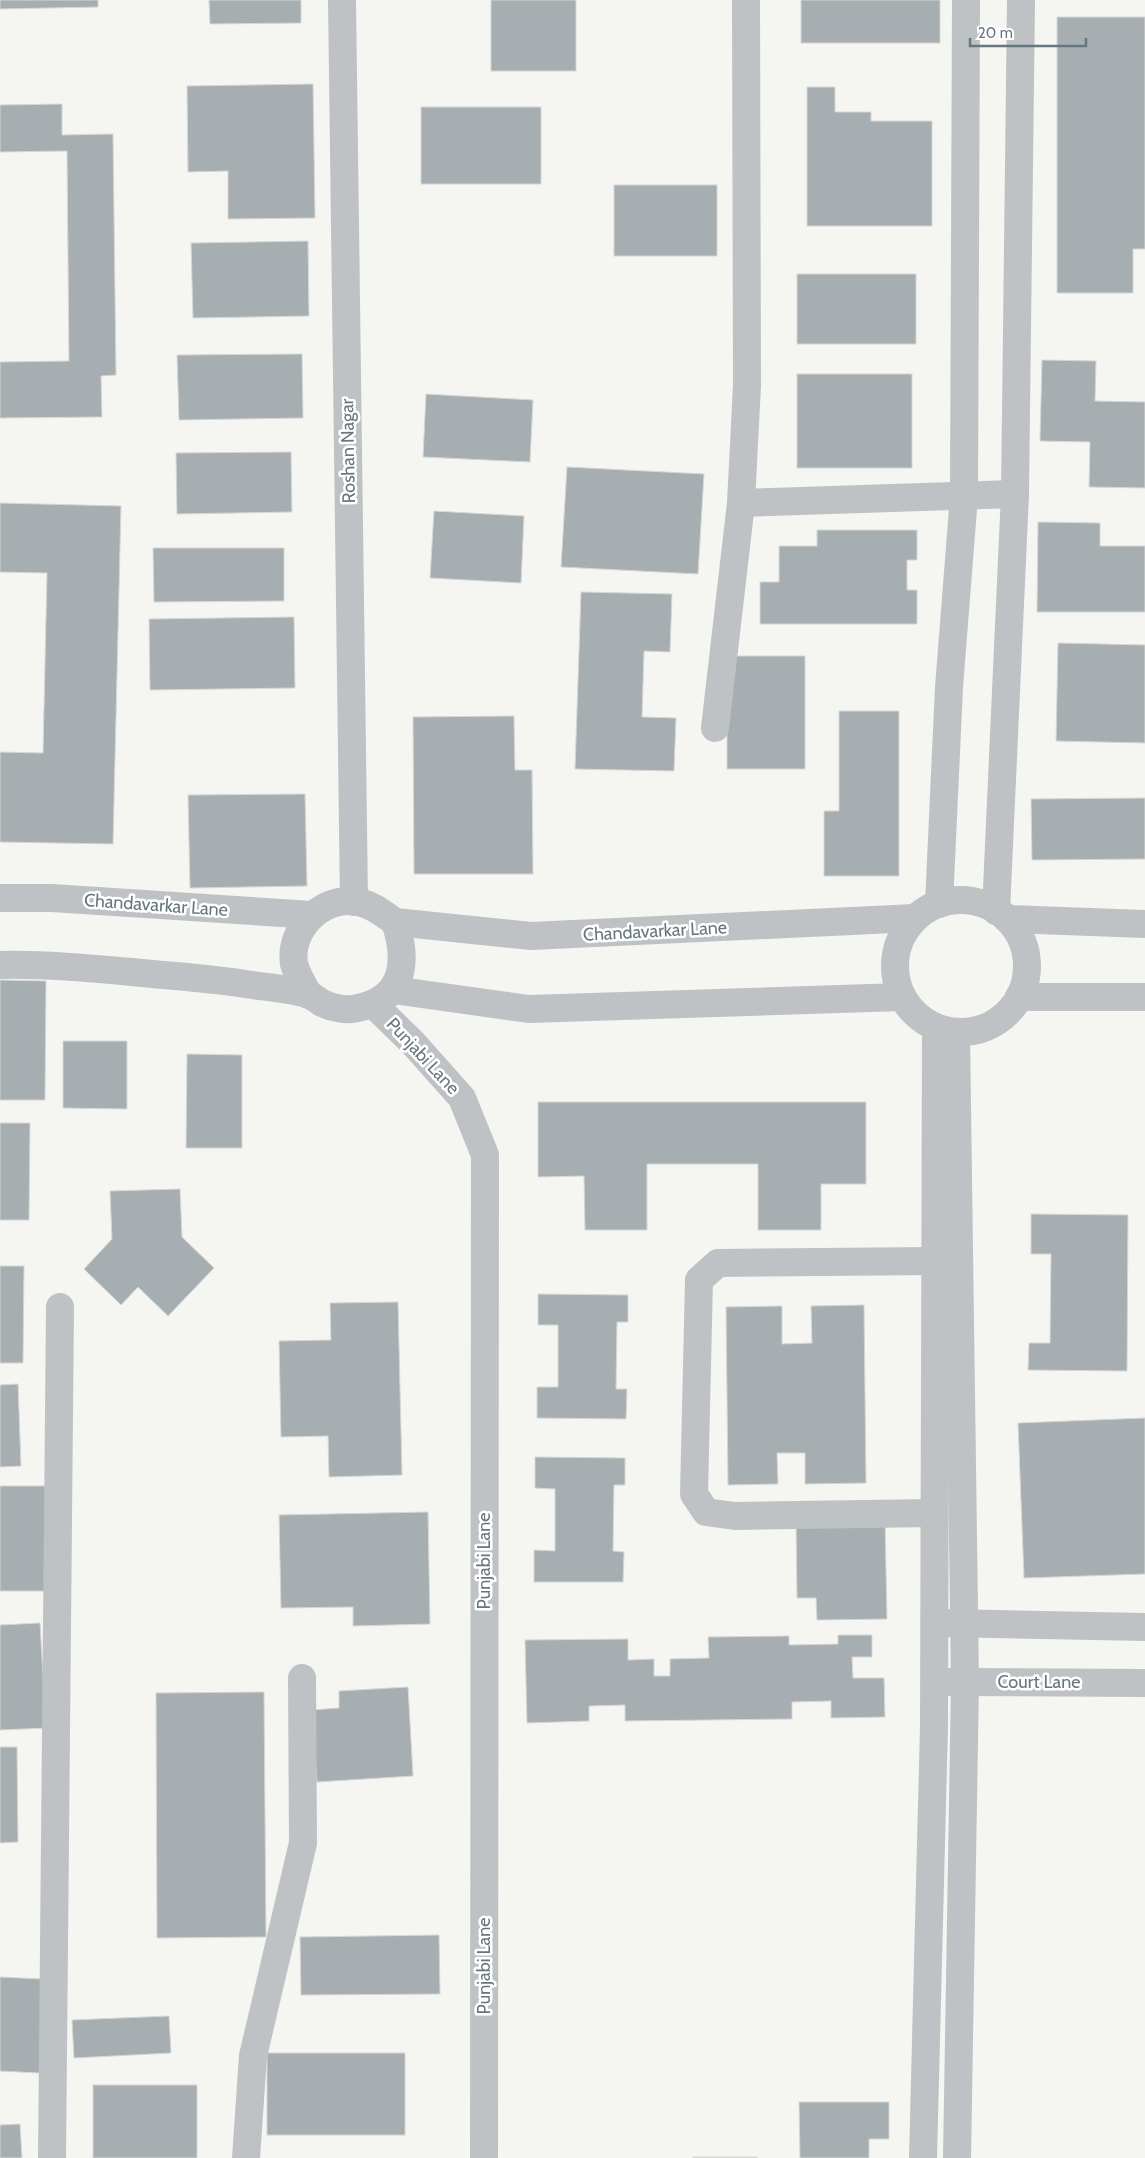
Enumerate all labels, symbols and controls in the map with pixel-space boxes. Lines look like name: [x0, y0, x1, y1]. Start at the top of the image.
scale bar: [970, 15, 1086, 47]
text: 20 m: [978, 24, 1013, 42]
street label: Roshan Nagar: [336, 398, 360, 504]
street label: Chandavarkar Lane: [83, 889, 229, 921]
street label: Chandavarkar Lane: [582, 916, 728, 946]
street label: Punjabi Lane: [382, 1013, 464, 1099]
street label: Punjabi Lane: [473, 1513, 495, 1609]
street label: Court Lane: [998, 1671, 1080, 1693]
street label: Punjabi Lane: [473, 1918, 495, 2014]

